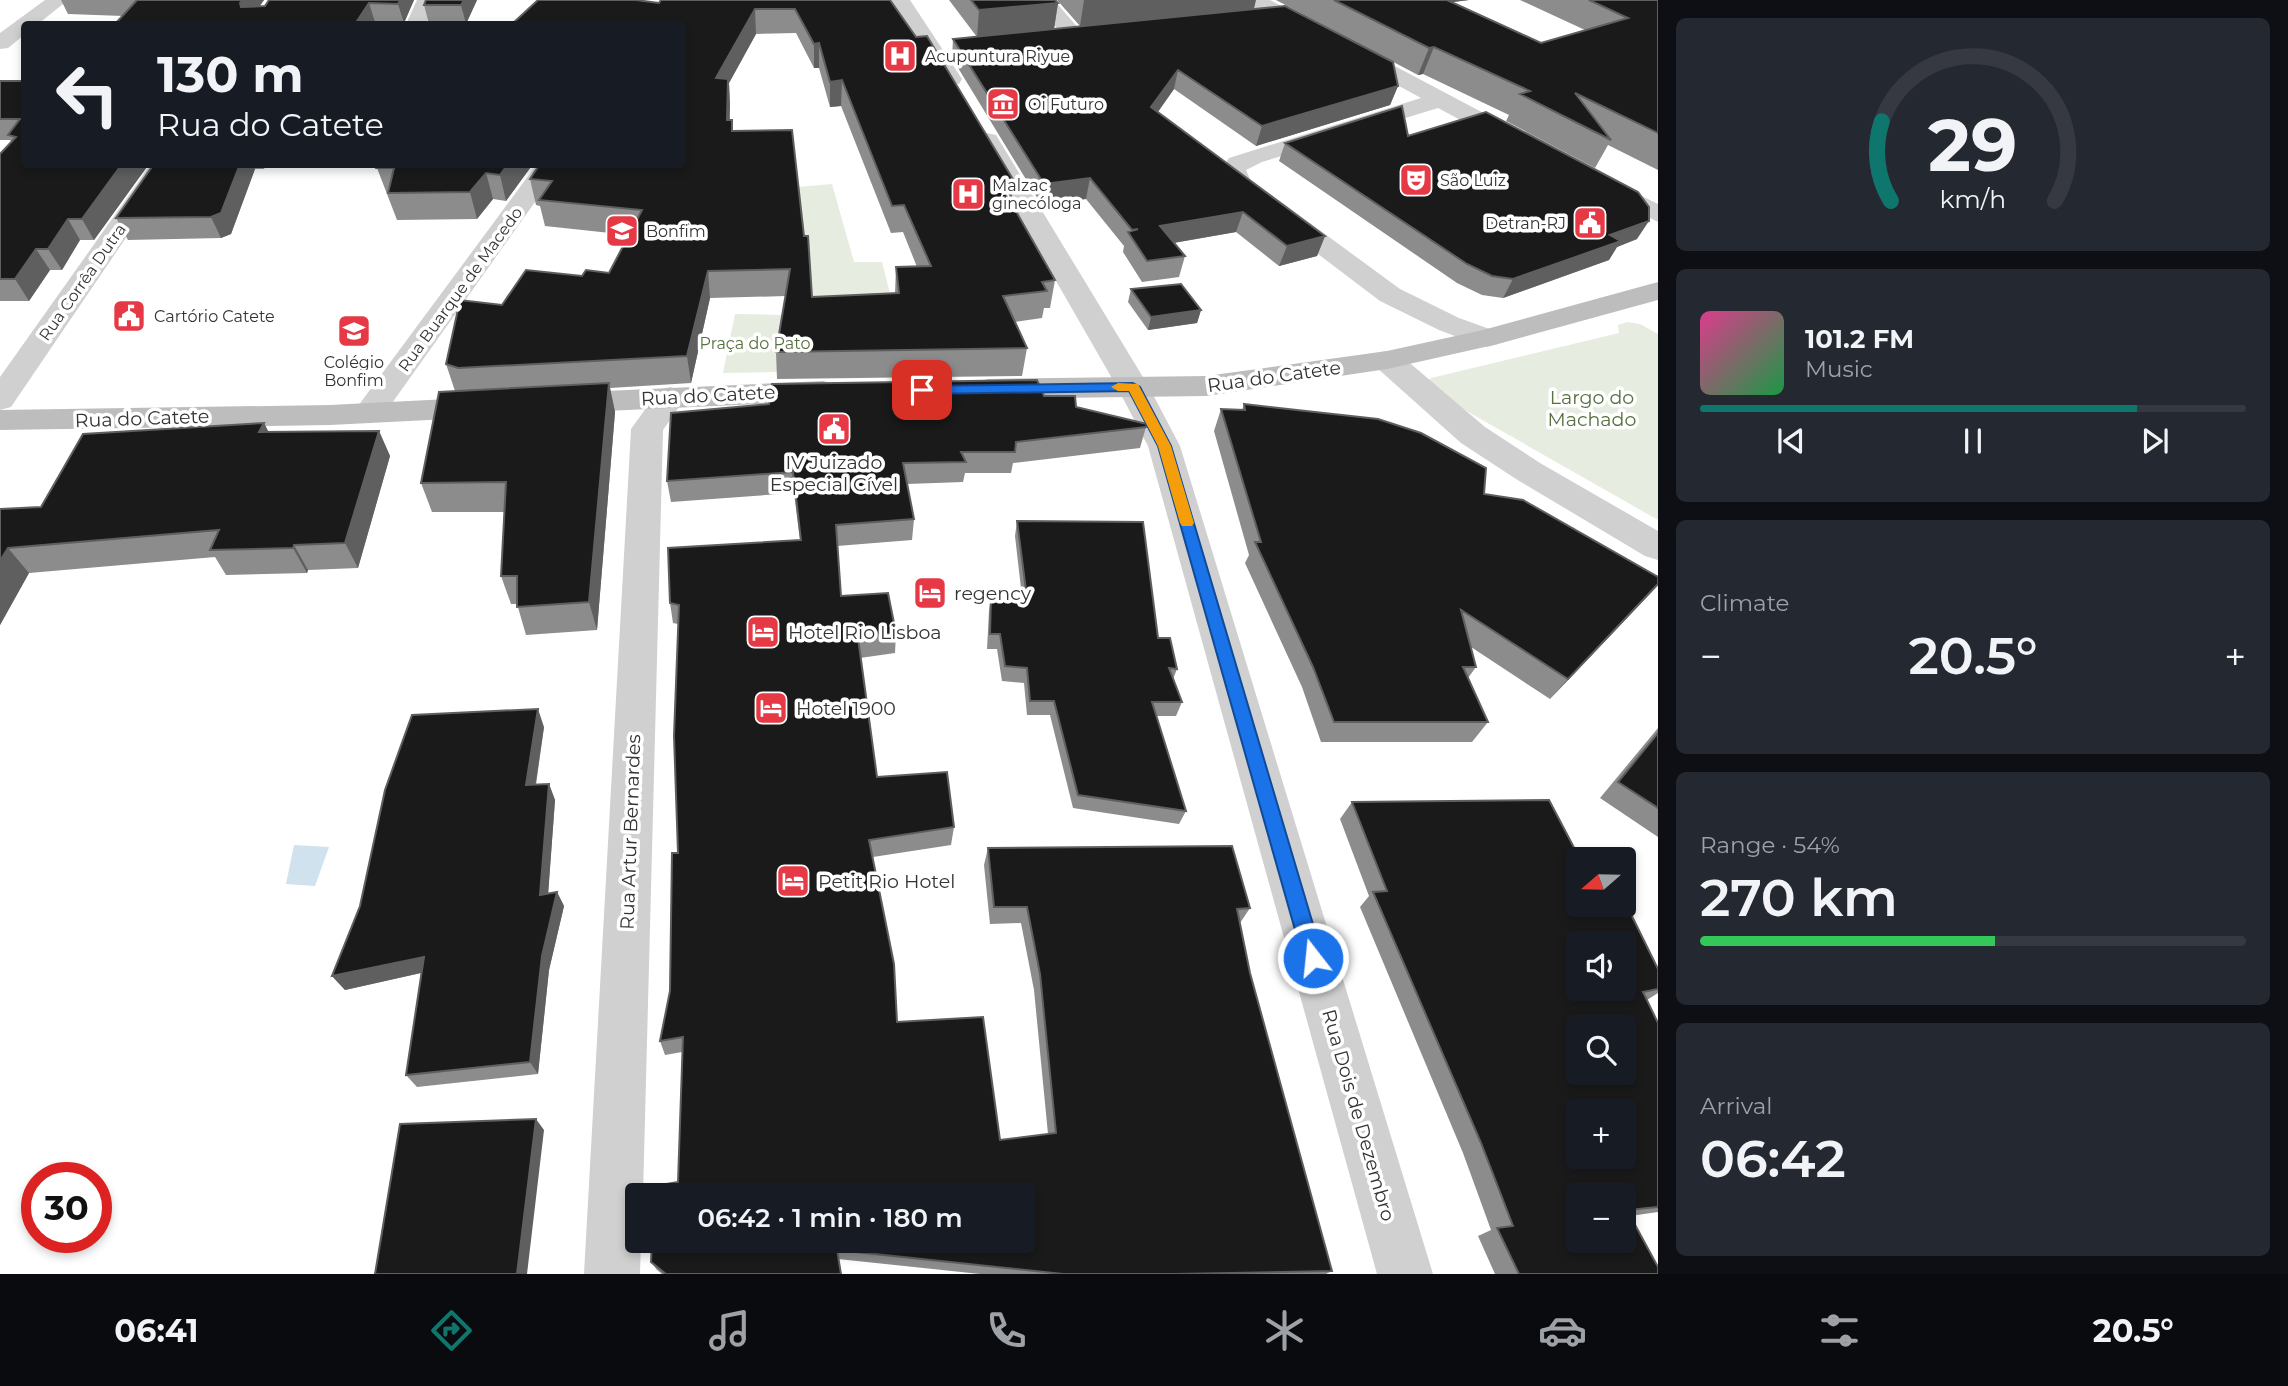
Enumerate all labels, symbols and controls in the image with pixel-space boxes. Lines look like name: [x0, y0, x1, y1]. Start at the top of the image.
hospital icon: Acupuntura Riyue: [881, 37, 919, 75]
text: 130 m: [157, 45, 304, 104]
place label: Acupuntura Riyue: [925, 47, 1070, 66]
icon: left: [42, 49, 133, 140]
museum icon: Oi Futuro: [984, 85, 1022, 123]
place label: Oi Futuro: [1028, 95, 1104, 114]
text: 29: [1928, 101, 2018, 189]
text: Rua do Catete: [157, 105, 384, 144]
theatre icon: São Luiz: [1397, 161, 1435, 199]
place label: São Luiz: [1440, 171, 1506, 190]
hospital icon: Malzac ginecóloga: [949, 175, 987, 213]
place label: Malzac ginecóloga: [992, 176, 1081, 213]
text: km/h: [1940, 183, 2006, 213]
street label: Rua Buarque de Macedo: [394, 203, 526, 375]
public building icon: Detran-RJ: [1571, 204, 1609, 242]
school or university icon: Bonfim: [603, 212, 641, 250]
place label: Detran-RJ: [1485, 214, 1566, 233]
street label: Rua Corrêa Dutra: [35, 220, 130, 344]
place label: Bonfim: [646, 222, 706, 241]
public building icon: Cartório Catete: [110, 297, 148, 335]
place label: Cartório Catete: [154, 307, 275, 326]
school or university icon: Colégio Bonfim: [335, 312, 373, 350]
text: 101.2 FM: [1805, 323, 1914, 355]
park label: Praça do Pato: [700, 334, 810, 353]
place label: Colégio Bonfim: [324, 353, 384, 390]
text: Music: [1805, 355, 1873, 383]
street label: Rua do Catete: [1206, 356, 1342, 397]
pin: [892, 360, 952, 420]
icon: arrive: [903, 371, 941, 409]
street label: Rua do Catete: [640, 380, 776, 411]
park label: Largo do Machado: [1548, 386, 1636, 431]
street label: Rua do Catete: [74, 405, 210, 432]
public building icon: IV Juizado Especial Cível: [815, 410, 853, 448]
icon: previous: [1772, 422, 1810, 460]
icon: pause: [1954, 422, 1992, 460]
icon: next: [2136, 422, 2174, 460]
place label: IV Juizado Especial Cível: [770, 451, 898, 496]
hotel icon: regency: [911, 574, 949, 612]
place label: regency: [954, 582, 1032, 605]
text: Climate: [1700, 589, 1789, 617]
hotel icon: Hotel Rio Lisboa: [744, 613, 782, 651]
place label: Hotel Rio Lisboa: [788, 621, 942, 644]
text: 20.5°: [1909, 624, 2037, 687]
text: −: [1700, 633, 1722, 680]
text: +: [2224, 633, 2246, 680]
hotel icon: Hotel 1900: [752, 689, 790, 727]
place label: Hotel 1900: [796, 697, 896, 720]
street label: Rua Artur Bernardes: [616, 734, 645, 930]
text: Range · 54%: [1700, 831, 1840, 859]
north arrow: [1566, 847, 1636, 917]
map controls: [1566, 847, 1636, 1253]
hotel icon: Petit Rio Hotel: [774, 862, 812, 900]
text: 270 km: [1700, 866, 1898, 929]
place label: Petit Rio Hotel: [818, 870, 955, 893]
position arrow: [1276, 921, 1350, 995]
button: sound: [1566, 931, 1636, 1001]
street label: Rua Dois de Dezembro: [1317, 1007, 1400, 1224]
button: search: [1566, 1015, 1636, 1085]
text: Arrival: [1700, 1092, 1773, 1120]
button: +: [1566, 1099, 1636, 1169]
text: 06:42: [1700, 1127, 1846, 1190]
speed limit sign: 30: [21, 1162, 112, 1253]
button: −: [1566, 1183, 1636, 1253]
text: 06:42 · 1 min · 180 m: [697, 1202, 963, 1234]
icon: directions: [427, 1306, 476, 1355]
icon: music: [705, 1306, 754, 1355]
icon: phone: [982, 1306, 1031, 1355]
icon: climate: [1260, 1306, 1309, 1355]
icon: car: [1538, 1306, 1587, 1355]
icon: filters: [1815, 1306, 1864, 1355]
text: 06:41: [114, 1311, 199, 1350]
text: 20.5°: [2093, 1311, 2174, 1350]

